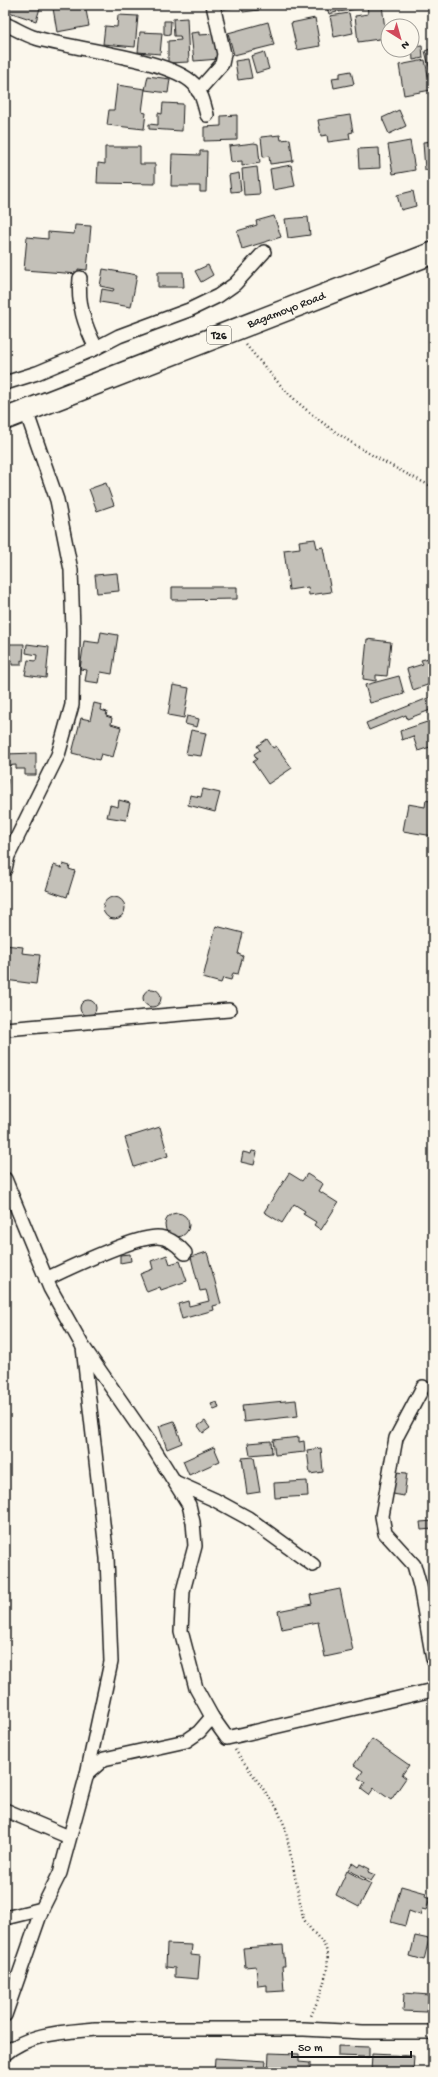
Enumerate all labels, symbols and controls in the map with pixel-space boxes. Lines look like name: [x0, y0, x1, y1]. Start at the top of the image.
north arrow: [380, 18, 420, 58]
text: N: [398, 37, 411, 51]
street label: Bagamoyo Road: [245, 289, 329, 332]
road number: T26: [207, 326, 231, 344]
scale bar: [292, 2033, 411, 2059]
text: 50 m: [298, 2042, 323, 2056]

